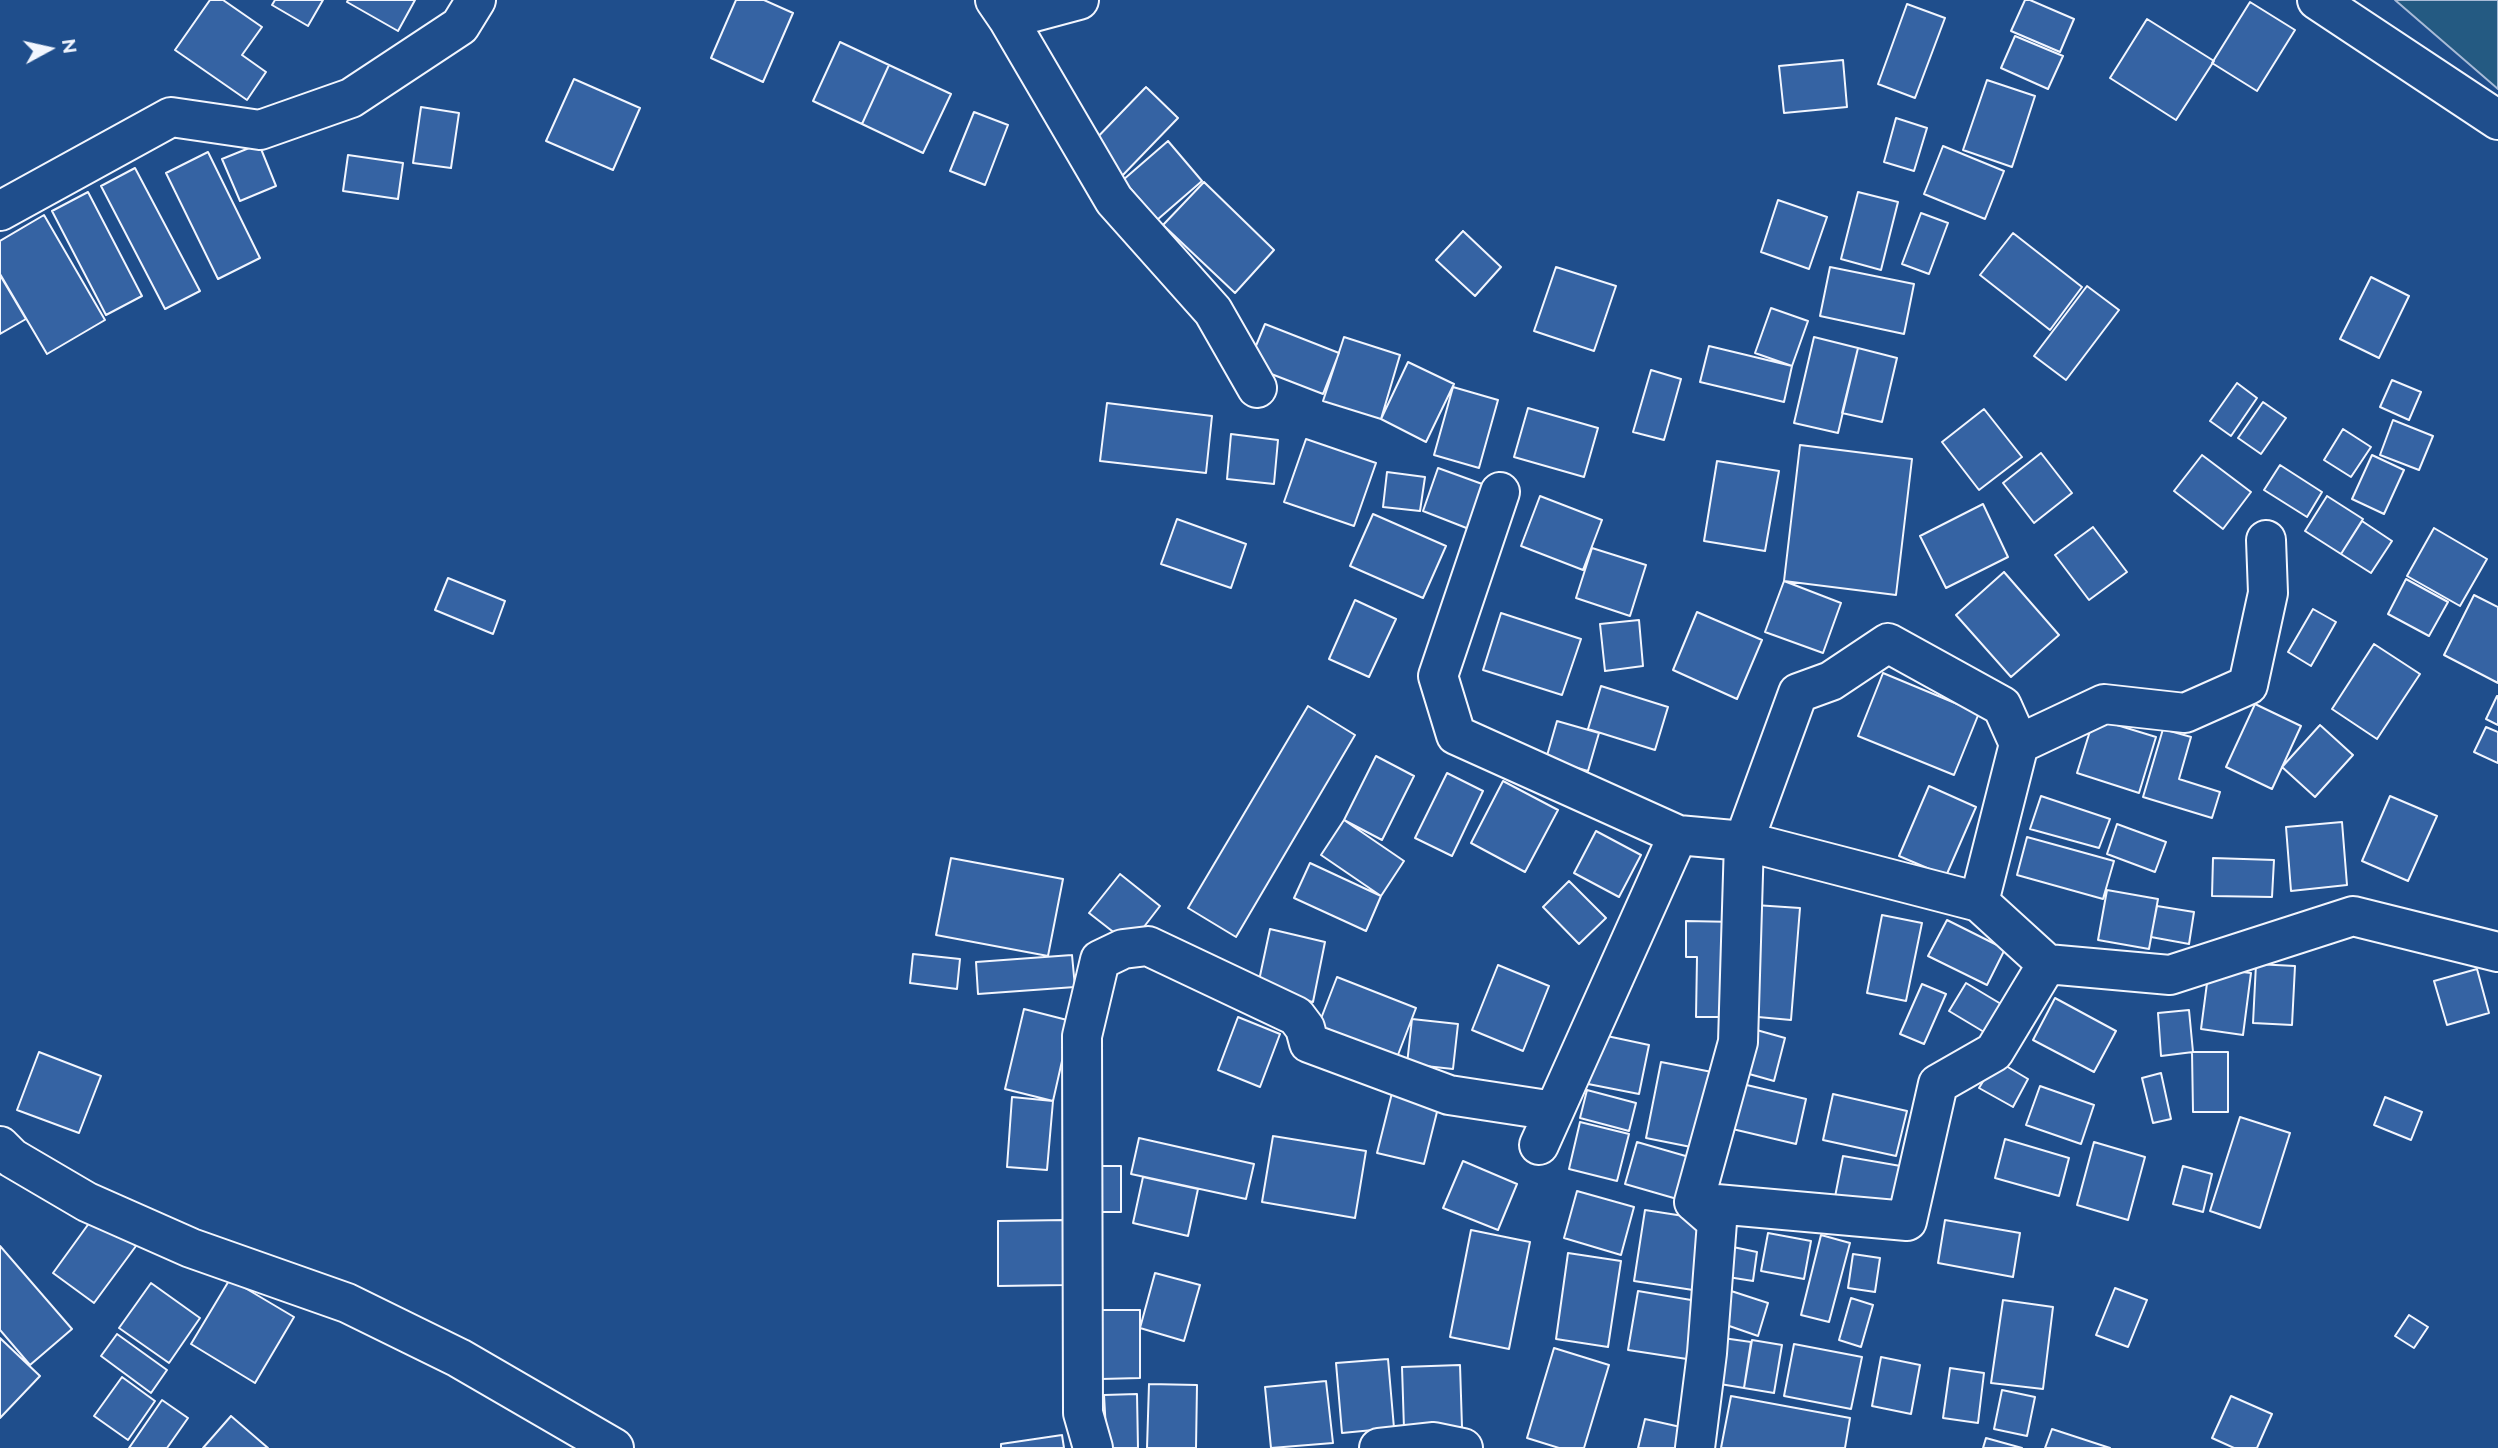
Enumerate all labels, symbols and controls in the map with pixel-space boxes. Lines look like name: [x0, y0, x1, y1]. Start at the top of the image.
north arrow: [14, 14, 84, 84]
text: N: [58, 37, 82, 55]

